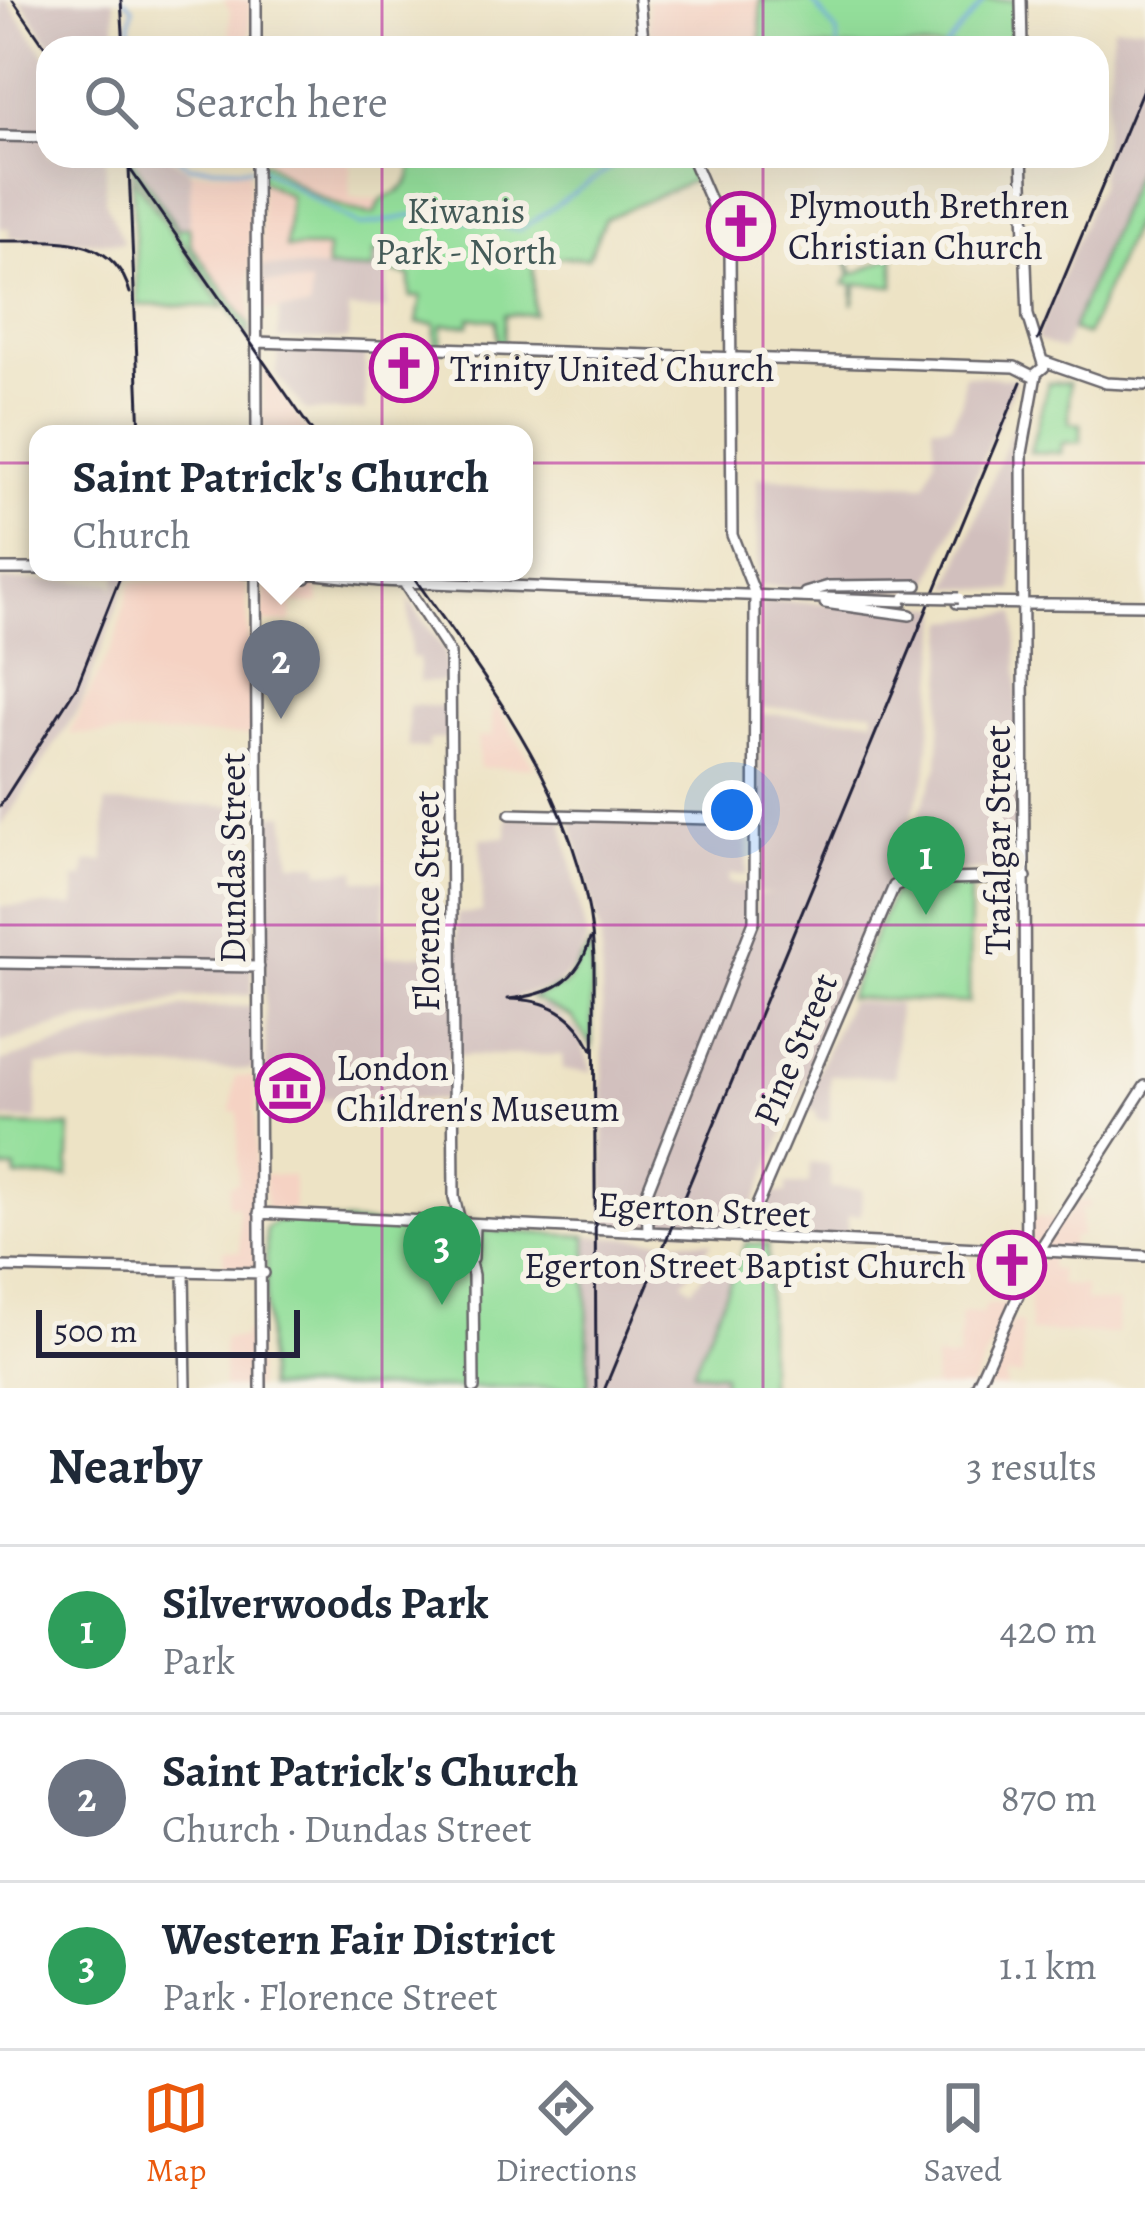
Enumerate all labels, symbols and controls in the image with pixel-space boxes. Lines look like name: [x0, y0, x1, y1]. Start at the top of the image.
search box: [36, 36, 1109, 168]
icon: search: [78, 69, 144, 135]
text: Search here: [174, 71, 388, 133]
place label: Plymouth Brethren Christian Church: [788, 181, 1069, 271]
park label: Kiwanis Park - North: [375, 186, 557, 276]
church icon: Plymouth Brethren Christian Church: [706, 191, 776, 261]
church icon: Trinity United Church: [369, 333, 439, 403]
place label: Trinity United Church: [450, 344, 775, 393]
popup: [29, 425, 533, 581]
text: Saint Patrick's Church: [73, 446, 489, 508]
text: Church: [73, 508, 191, 561]
pin: 2: [242, 620, 320, 719]
street label: Trafalgar Street: [973, 725, 1022, 955]
street label: Dundas Street: [208, 753, 257, 963]
your location: [702, 780, 762, 840]
street label: Florence Street: [402, 790, 451, 1011]
pin: 1: [887, 816, 965, 915]
street label: Pine Street: [741, 965, 849, 1133]
place label: London Children's Museum: [336, 1043, 620, 1133]
museum icon: London Children's Museum: [255, 1053, 325, 1123]
street label: Egerton Street: [596, 1179, 812, 1239]
pin: 3: [403, 1206, 481, 1305]
church icon: Egerton Street Baptist Church: [977, 1230, 1047, 1300]
place label: Egerton Street Baptist Church: [524, 1241, 966, 1290]
scale bar: [36, 1304, 300, 1357]
text: 500 m: [54, 1308, 137, 1353]
text: Nearby: [48, 1431, 202, 1501]
text: 3 results: [966, 1440, 1097, 1493]
text: Silverwoods Park: [162, 1572, 488, 1634]
text: 1: [80, 1603, 94, 1656]
text: 420 m: [1000, 1603, 1097, 1656]
text: Park: [162, 1634, 235, 1687]
text: Saint Patrick's Church: [162, 1740, 579, 1802]
text: 2: [78, 1771, 96, 1824]
text: 870 m: [1001, 1771, 1097, 1824]
text: Church · Dundas Street: [162, 1802, 532, 1855]
text: Western Fair District: [162, 1908, 555, 1970]
text: 3: [79, 1939, 95, 1992]
text: 1.1 km: [999, 1939, 1097, 1992]
text: Park · Florence Street: [162, 1970, 498, 2023]
tab: Map: [143, 2075, 209, 2192]
tab: Directions: [496, 2075, 637, 2192]
tab: Saved: [924, 2075, 1002, 2192]

